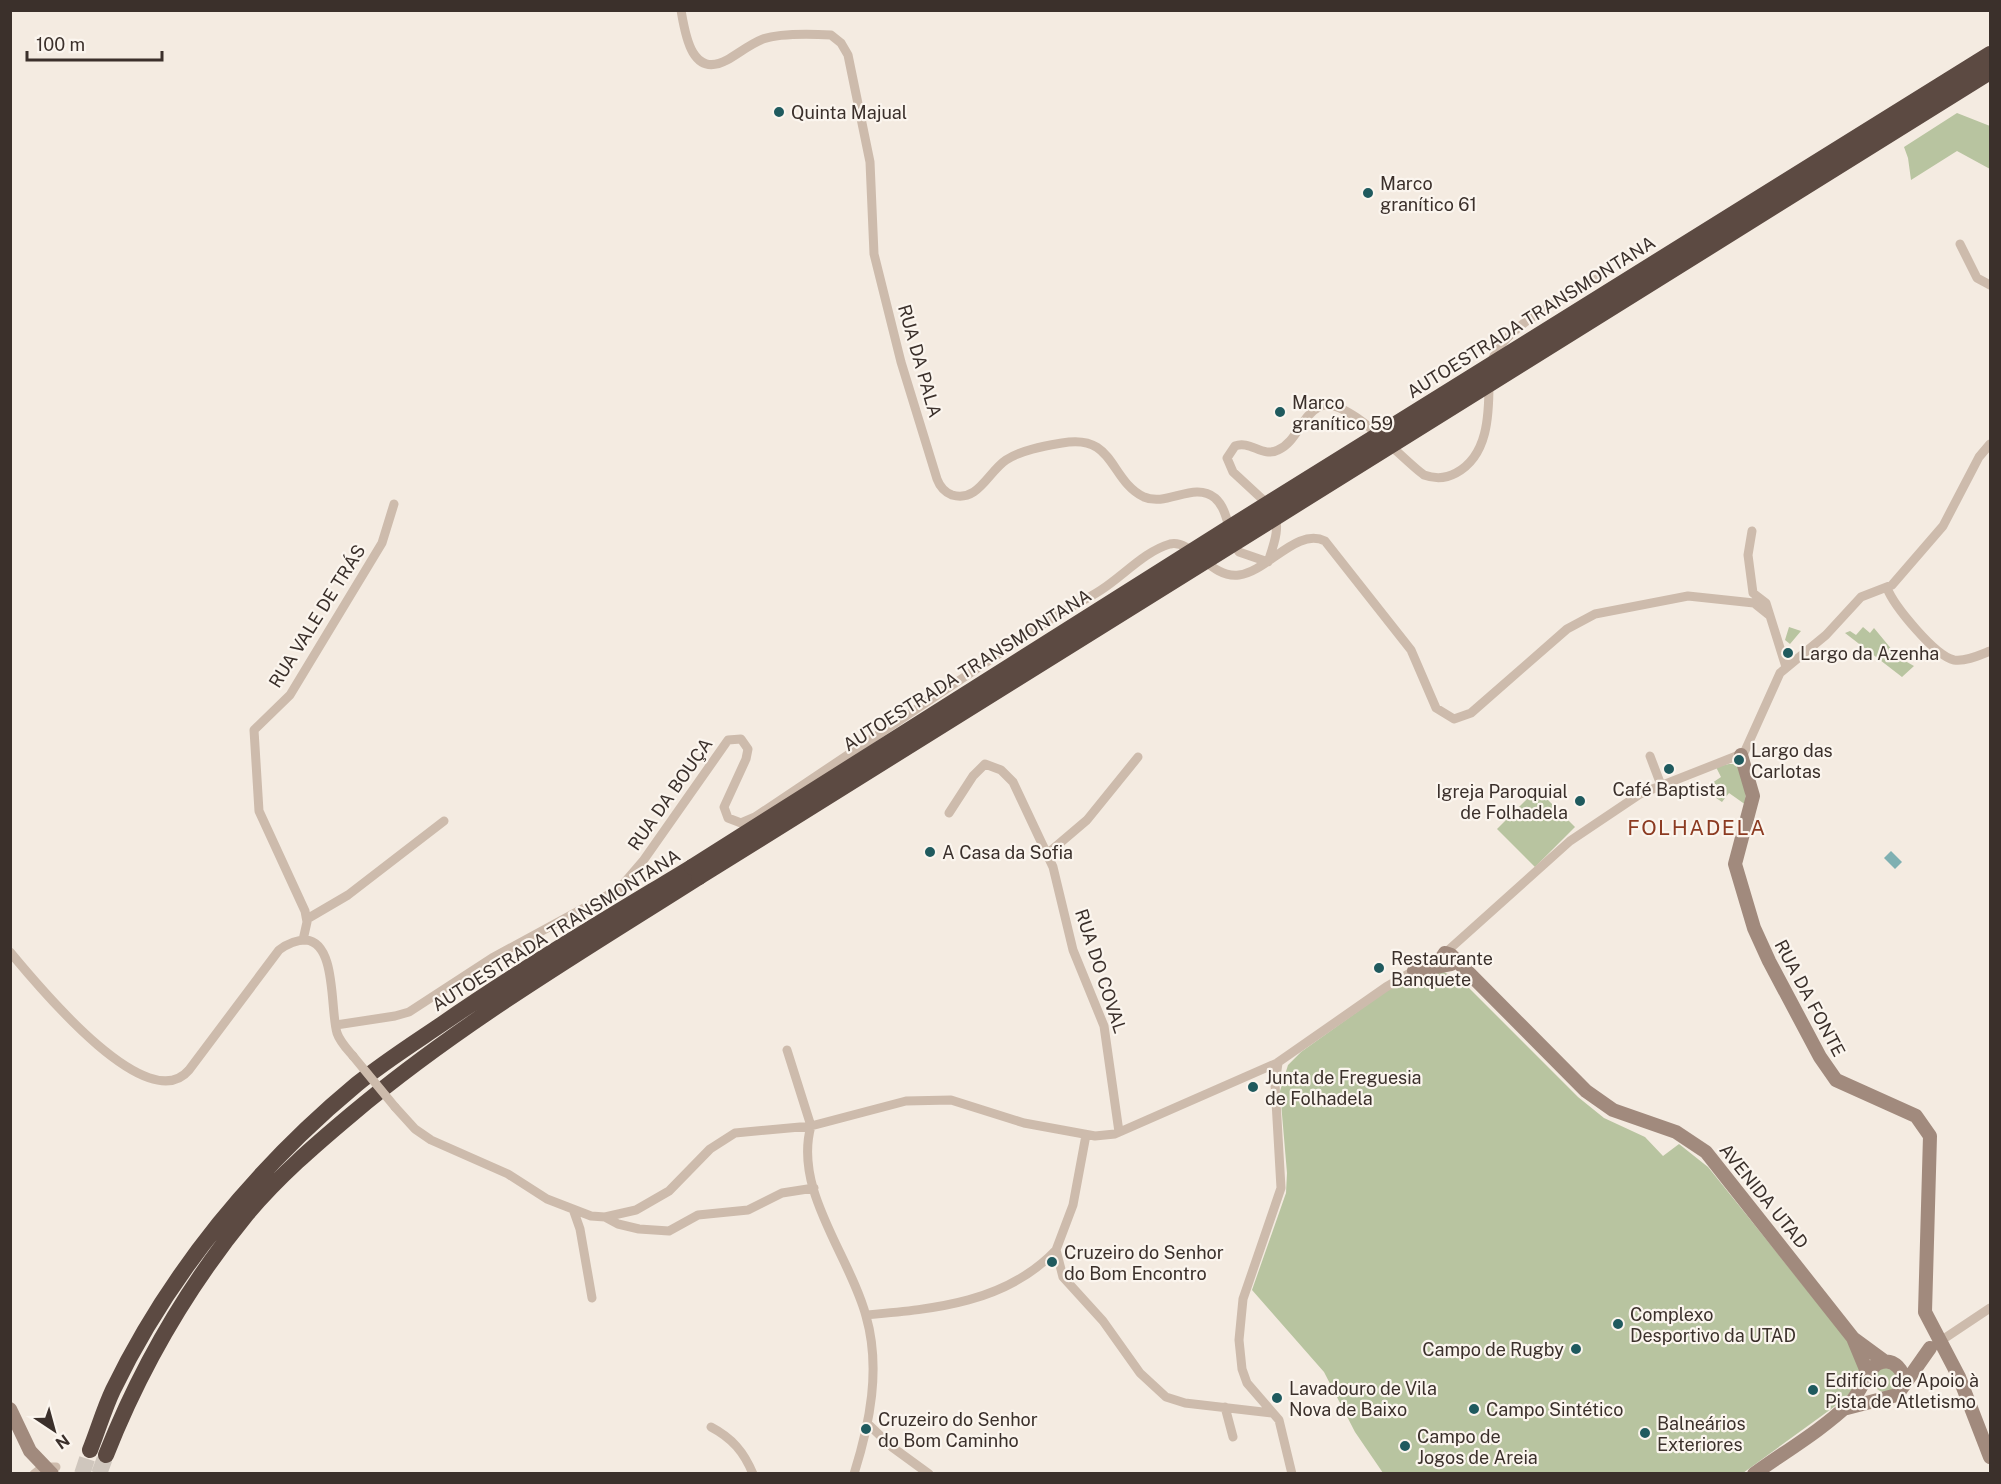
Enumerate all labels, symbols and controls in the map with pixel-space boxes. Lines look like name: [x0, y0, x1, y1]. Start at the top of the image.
scale bar: [27, 24, 162, 62]
text: 100 m: [36, 34, 85, 55]
place label: Quinta Majual: [791, 102, 907, 123]
marker: Quinta Majual: [772, 105, 786, 119]
place label: Marco granítico 61: [1380, 173, 1477, 215]
marker: Marco granítico 61: [1361, 186, 1375, 200]
street label: AUTOESTRADA TRANSMONTANA: [1403, 232, 1659, 402]
street label: RUA DA PALA: [894, 302, 946, 420]
place label: Marco granítico 59: [1292, 392, 1393, 434]
marker: Marco granítico 59: [1273, 405, 1287, 419]
street label: RUA VALE DE TRÁS: [264, 540, 370, 691]
street label: AUTOESTRADA TRANSMONTANA: [839, 585, 1095, 755]
place label: Largo da Azenha: [1800, 643, 1939, 664]
marker: Largo da Azenha: [1781, 646, 1795, 660]
street label: RUA DA BOUÇA: [623, 733, 717, 854]
place label: Largo das Carlotas: [1751, 740, 1833, 782]
marker: Largo das Carlotas: [1732, 753, 1746, 767]
marker: Café Baptista: [1662, 762, 1676, 776]
place label: Café Baptista: [1613, 779, 1725, 800]
place label: Igreja Paroquial de Folhadela: [1436, 781, 1568, 823]
marker: Igreja Paroquial de Folhadela: [1573, 794, 1587, 808]
district label: FOLHADELA: [1627, 815, 1767, 840]
place label: A Casa da Sofia: [942, 842, 1073, 863]
street label: AUTOESTRADA TRANSMONTANA: [428, 845, 684, 1015]
marker: A Casa da Sofia: [923, 845, 937, 859]
street label: RUA DO COVAL: [1071, 906, 1131, 1036]
street label: RUA DA FONTE: [1770, 936, 1850, 1060]
place label: Restaurante Banquete: [1391, 948, 1493, 990]
marker: Restaurante Banquete: [1372, 961, 1386, 975]
place label: Junta de Freguesia de Folhadela: [1265, 1067, 1422, 1109]
marker: Junta de Freguesia de Folhadela: [1246, 1080, 1260, 1094]
street label: AVENIDA UTAD: [1715, 1139, 1813, 1253]
place label: Cruzeiro do Senhor do Bom Encontro: [1064, 1242, 1224, 1284]
marker: Cruzeiro do Senhor do Bom Encontro: [1045, 1255, 1059, 1269]
place label: Complexo Desportivo da UTAD: [1630, 1304, 1796, 1346]
marker: Complexo Desportivo da UTAD: [1611, 1317, 1625, 1331]
place label: Campo de Rugby: [1422, 1339, 1564, 1360]
marker: Campo de Rugby: [1569, 1342, 1583, 1356]
place label: Edifício de Apoio à Pista de Atletismo: [1825, 1370, 1979, 1412]
place label: Lavadouro de Vila Nova de Baixo: [1289, 1378, 1437, 1420]
marker: Edifício de Apoio à Pista de Atletismo: [1806, 1383, 1820, 1397]
marker: Lavadouro de Vila Nova de Baixo: [1270, 1391, 1284, 1405]
place label: Campo Sintético: [1486, 1399, 1623, 1420]
north arrow: [24, 1400, 84, 1460]
marker: Campo Sintético: [1467, 1402, 1481, 1416]
place label: Cruzeiro do Senhor do Bom Caminho: [878, 1409, 1038, 1451]
place label: Balneários Exteriores: [1657, 1413, 1746, 1455]
marker: Cruzeiro do Senhor do Bom Caminho: [859, 1422, 873, 1436]
place label: Campo de Jogos de Areia: [1417, 1426, 1538, 1468]
marker: Balneários Exteriores: [1638, 1426, 1652, 1440]
text: N: [52, 1430, 73, 1453]
marker: Campo de Jogos de Areia: [1398, 1439, 1412, 1453]

